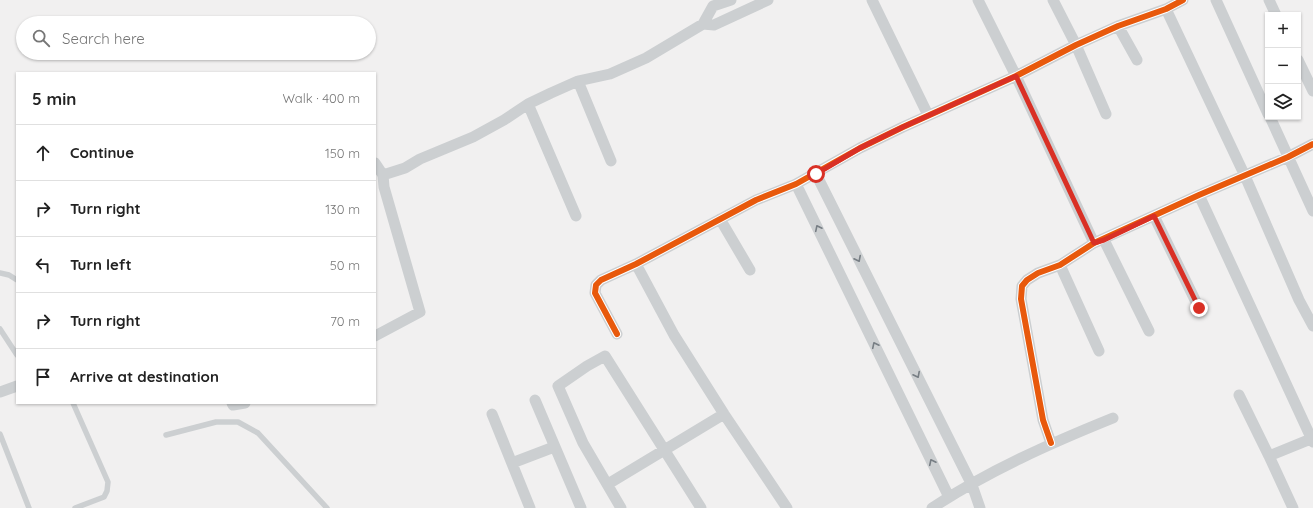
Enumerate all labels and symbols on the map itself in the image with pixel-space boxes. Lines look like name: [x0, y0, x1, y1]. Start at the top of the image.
route start: [807, 165, 825, 183]
one-way arrow: [815, 225, 822, 233]
one-way arrow: [853, 254, 861, 262]
route end: [1190, 299, 1208, 317]
one-way arrow: [872, 342, 880, 349]
one-way arrow: [912, 370, 920, 378]
one-way arrow: [929, 459, 937, 466]

